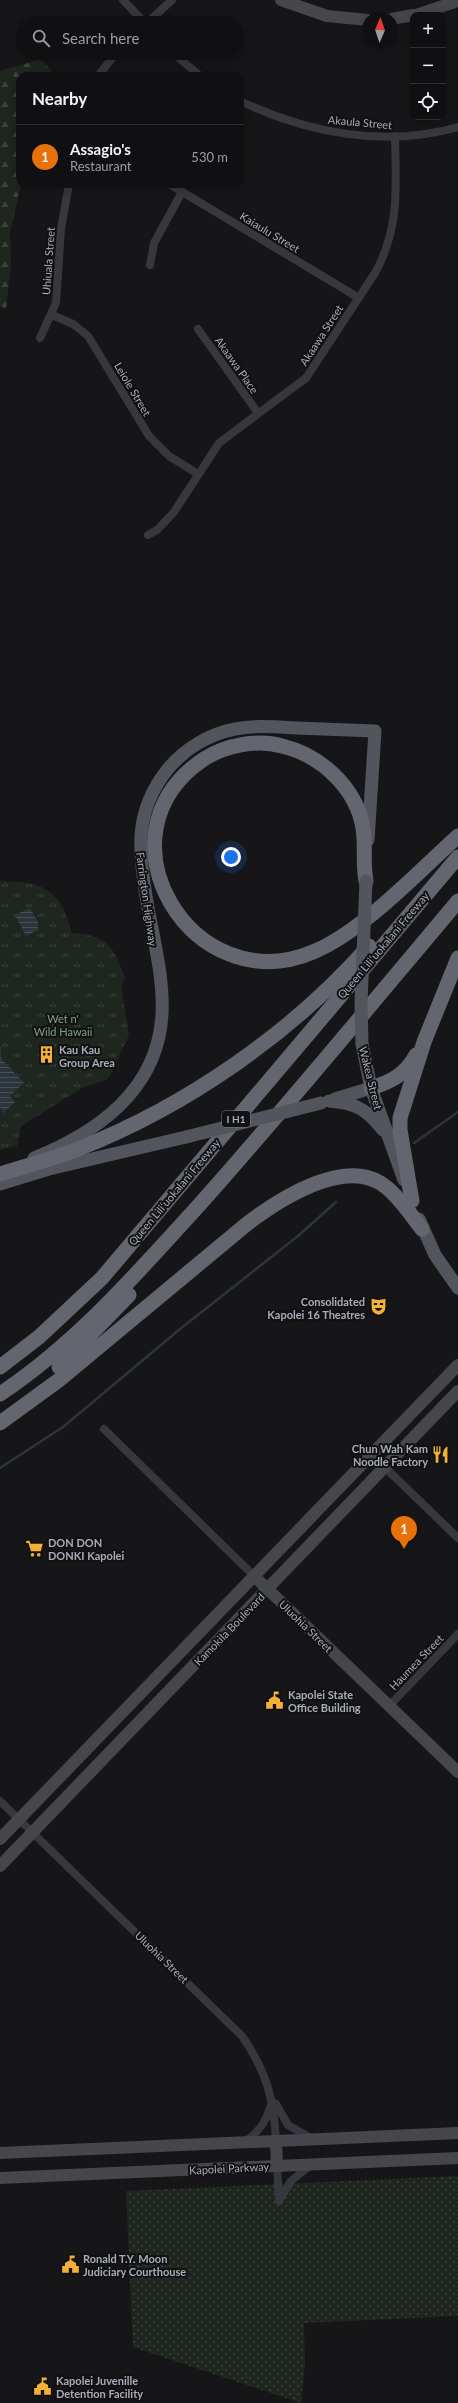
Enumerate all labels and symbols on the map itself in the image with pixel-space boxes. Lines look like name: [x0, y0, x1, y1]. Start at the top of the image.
north arrow: [362, 12, 398, 48]
street label: Akaula Street: [327, 113, 393, 131]
street label: Kaiaulu Street: [238, 209, 302, 255]
street label: Uhiuala Street: [39, 226, 57, 295]
street label: Akaawa Street: [297, 302, 345, 368]
street label: Akaawa Place: [213, 334, 261, 396]
street label: Leiole Street: [112, 360, 154, 418]
your location: [221, 847, 241, 867]
street label: Farrington Highway: [134, 851, 160, 947]
street label: Queen Liliʻuokalani Freeway: [335, 889, 432, 1001]
park label: Wet n' Wild Hawaii: [34, 1012, 93, 1038]
place label: Kau Kau Group Area: [59, 1043, 115, 1069]
building icon: Kau Kau Group Area: [36, 1045, 56, 1065]
street label: Wakea Street: [357, 1045, 385, 1111]
road number: I H1: [222, 1111, 250, 1127]
street label: Queen Liliʻuokalani Freeway: [126, 1136, 223, 1248]
place label: Consolidated Kapolei 16 Theatres: [267, 1295, 365, 1321]
theatre icon: Consolidated Kapolei 16 Theatres: [368, 1297, 388, 1317]
place label: Chun Wah Kam Noodle Factory: [352, 1442, 428, 1468]
restaurant icon: Chun Wah Kam Noodle Factory: [431, 1444, 451, 1464]
pin: 1: [391, 1516, 417, 1549]
place label: DON DON DONKI Kapolei: [48, 1536, 124, 1562]
supermarket icon: DON DON DONKI Kapolei: [25, 1538, 45, 1558]
street label: Kamokila Boulevard: [191, 1590, 267, 1668]
street label: Uluohia Street: [277, 1597, 335, 1655]
street label: Haumea Street: [386, 1632, 446, 1692]
place label: Kapolei State Office Building: [288, 1688, 361, 1714]
public building icon: Kapolei State Office Building: [265, 1690, 285, 1710]
street label: Uluohia Street: [133, 1928, 191, 1986]
street label: Kapolei Parkway: [189, 2159, 270, 2177]
place label: Ronald T.Y. Moon Judiciary Courthouse: [83, 2252, 186, 2278]
public building icon: Ronald T.Y. Moon Judiciary Courthouse: [60, 2254, 80, 2274]
place label: Kapolei Juvenille Detention Facility: [56, 2374, 143, 2400]
public building icon: Kapolei Juvenille Detention Facility: [33, 2376, 53, 2396]

